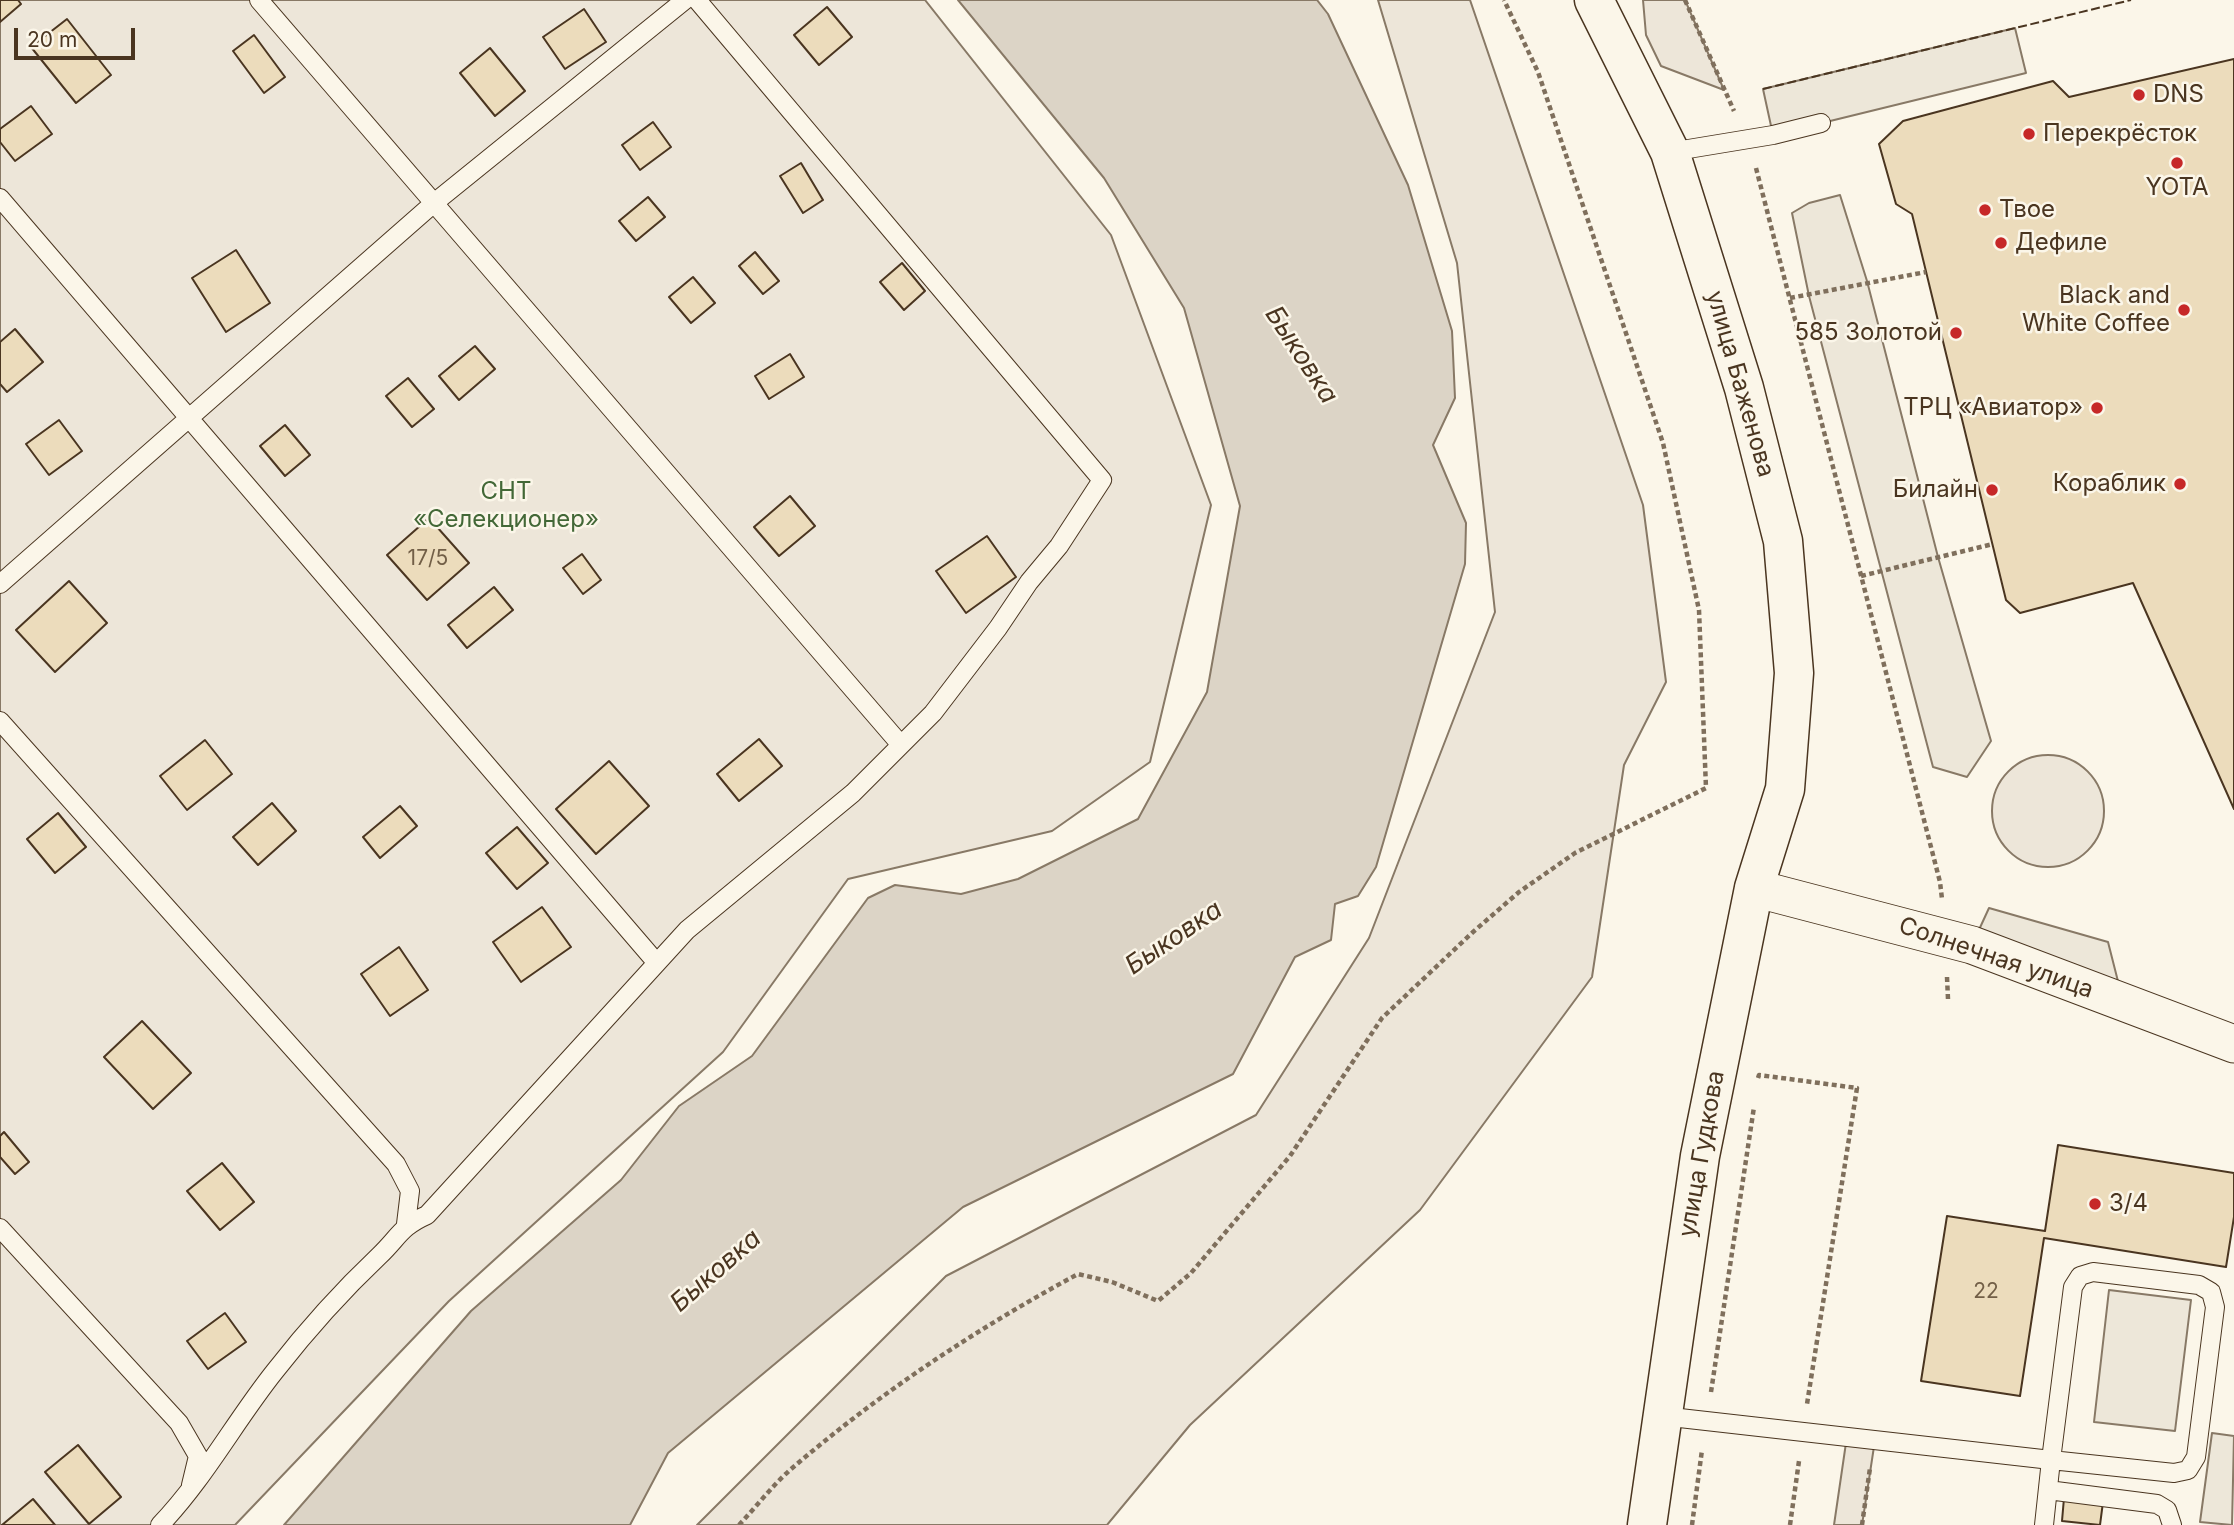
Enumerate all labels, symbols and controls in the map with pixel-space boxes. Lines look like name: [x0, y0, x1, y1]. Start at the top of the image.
scale bar: [18, 14, 138, 58]
text: 20 m: [27, 27, 77, 52]
place label: DNS: [2153, 81, 2204, 109]
marker: DNS: [2131, 87, 2147, 103]
place label: Перекрёсток: [2043, 120, 2197, 148]
marker: Перекрёсток: [2021, 126, 2037, 142]
marker: YOTA: [2169, 155, 2185, 171]
place label: YOTA: [2145, 174, 2209, 202]
place label: Твое: [1999, 196, 2055, 224]
marker: Твое: [1977, 202, 1993, 218]
place label: Дефиле: [2015, 229, 2107, 257]
marker: Дефиле: [1993, 235, 2009, 251]
place label: Black and White Coffee: [2022, 282, 2170, 338]
street label: улица Баженова: [1700, 288, 1780, 480]
water label: Быковка: [1258, 300, 1344, 410]
marker: Black and White Coffee: [2176, 302, 2192, 318]
place label: 585 Золотой: [1794, 319, 1942, 347]
marker: 585 Золотой: [1948, 325, 1964, 341]
place label: ТРЦ «Авиатор»: [1903, 394, 2083, 422]
marker: ТРЦ «Авиатор»: [2089, 400, 2105, 416]
place label: Кораблик: [2053, 470, 2166, 498]
place label: Билайн: [1893, 476, 1978, 504]
marker: Кораблик: [2172, 476, 2188, 492]
park label: СНТ «Селекционер»: [413, 478, 599, 534]
marker: Билайн: [1984, 482, 2000, 498]
house number: 17/5: [408, 546, 448, 572]
water label: Быковка: [1120, 894, 1228, 982]
street label: Солнечная улица: [1895, 911, 2097, 1005]
street label: улица Гудкова: [1673, 1068, 1731, 1240]
place label: 3/4: [2109, 1190, 2148, 1218]
marker: 3/4: [2087, 1196, 2103, 1212]
water label: Быковка: [664, 1223, 768, 1319]
house number: 22: [1973, 1279, 1999, 1305]

